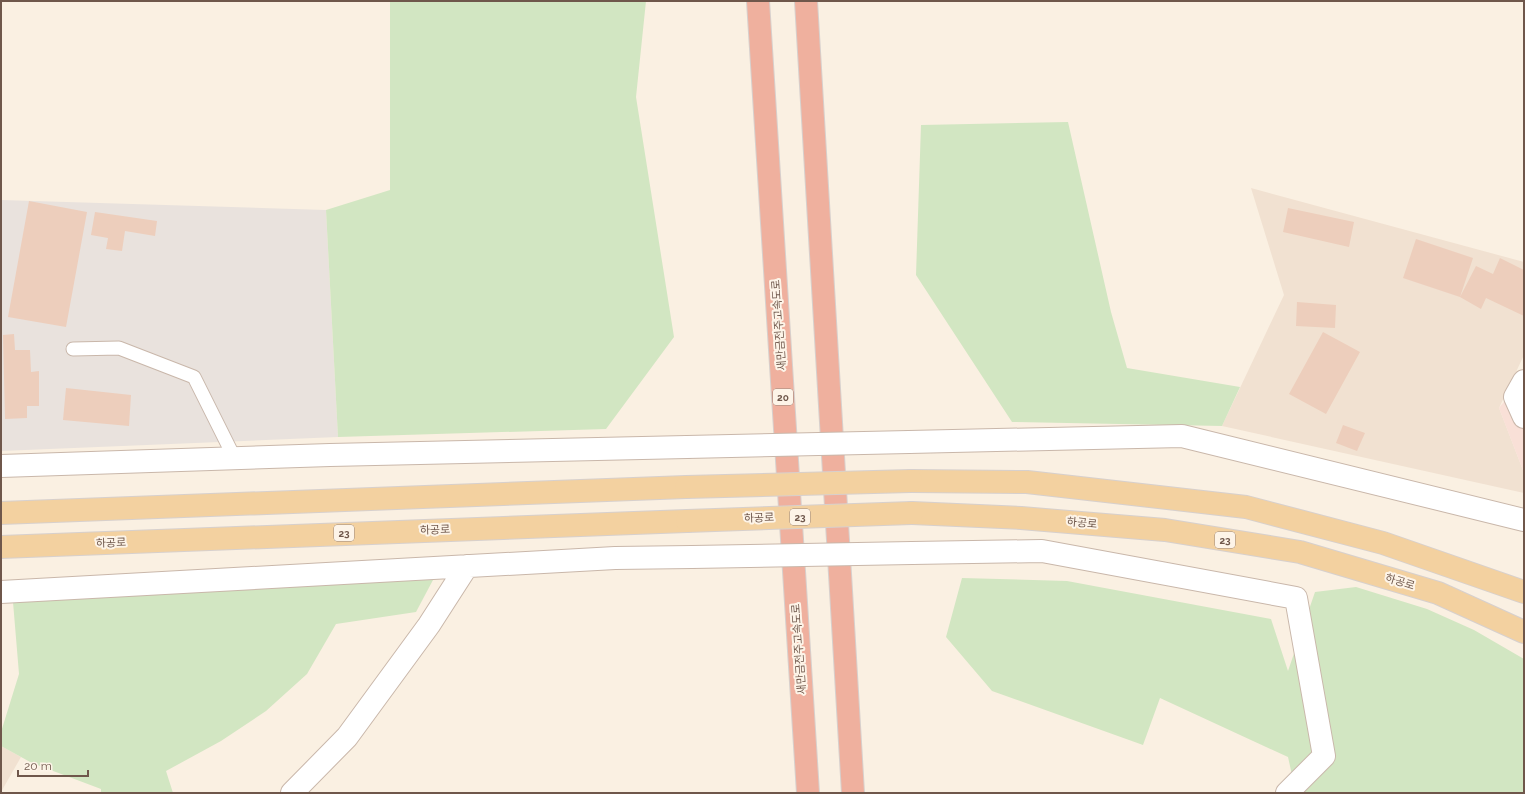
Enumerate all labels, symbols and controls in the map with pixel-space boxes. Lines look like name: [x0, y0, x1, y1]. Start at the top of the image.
street label: 새만금전주고속도로: [769, 279, 789, 371]
road number: 20: [773, 389, 793, 405]
road number: 23: [790, 509, 810, 525]
street label: 하공로: [744, 511, 774, 525]
street label: 하공로: [1066, 515, 1098, 531]
street label: 하공로: [420, 523, 450, 537]
road number: 23: [334, 525, 354, 541]
road number: 23: [1215, 532, 1235, 548]
street label: 하공로: [96, 536, 126, 550]
street label: 하공로: [1384, 571, 1416, 593]
street label: 새만금전주고속도로: [789, 603, 809, 695]
scale bar: [18, 752, 88, 778]
text: 20 m: [24, 759, 52, 773]

